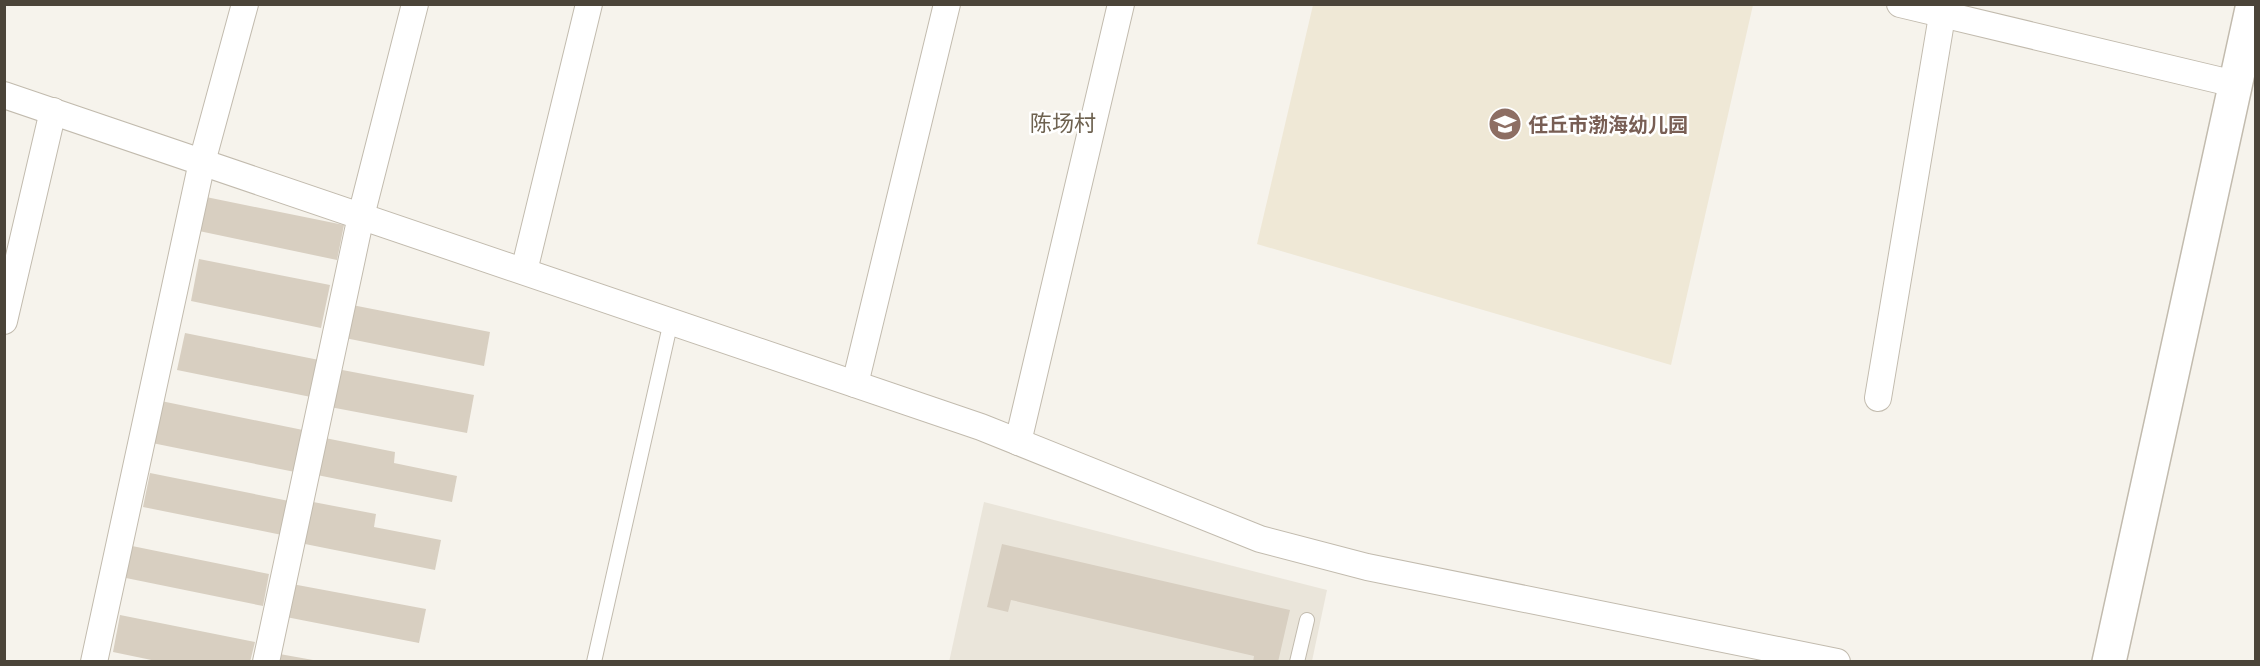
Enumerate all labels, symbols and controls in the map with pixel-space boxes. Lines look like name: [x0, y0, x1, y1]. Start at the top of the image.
school or university icon: 任丘市渤海幼儿园: [1487, 106, 1523, 142]
district label: 陈场村: [1030, 108, 1096, 137]
place label: 任丘市渤海幼儿园: [1528, 111, 1688, 138]

